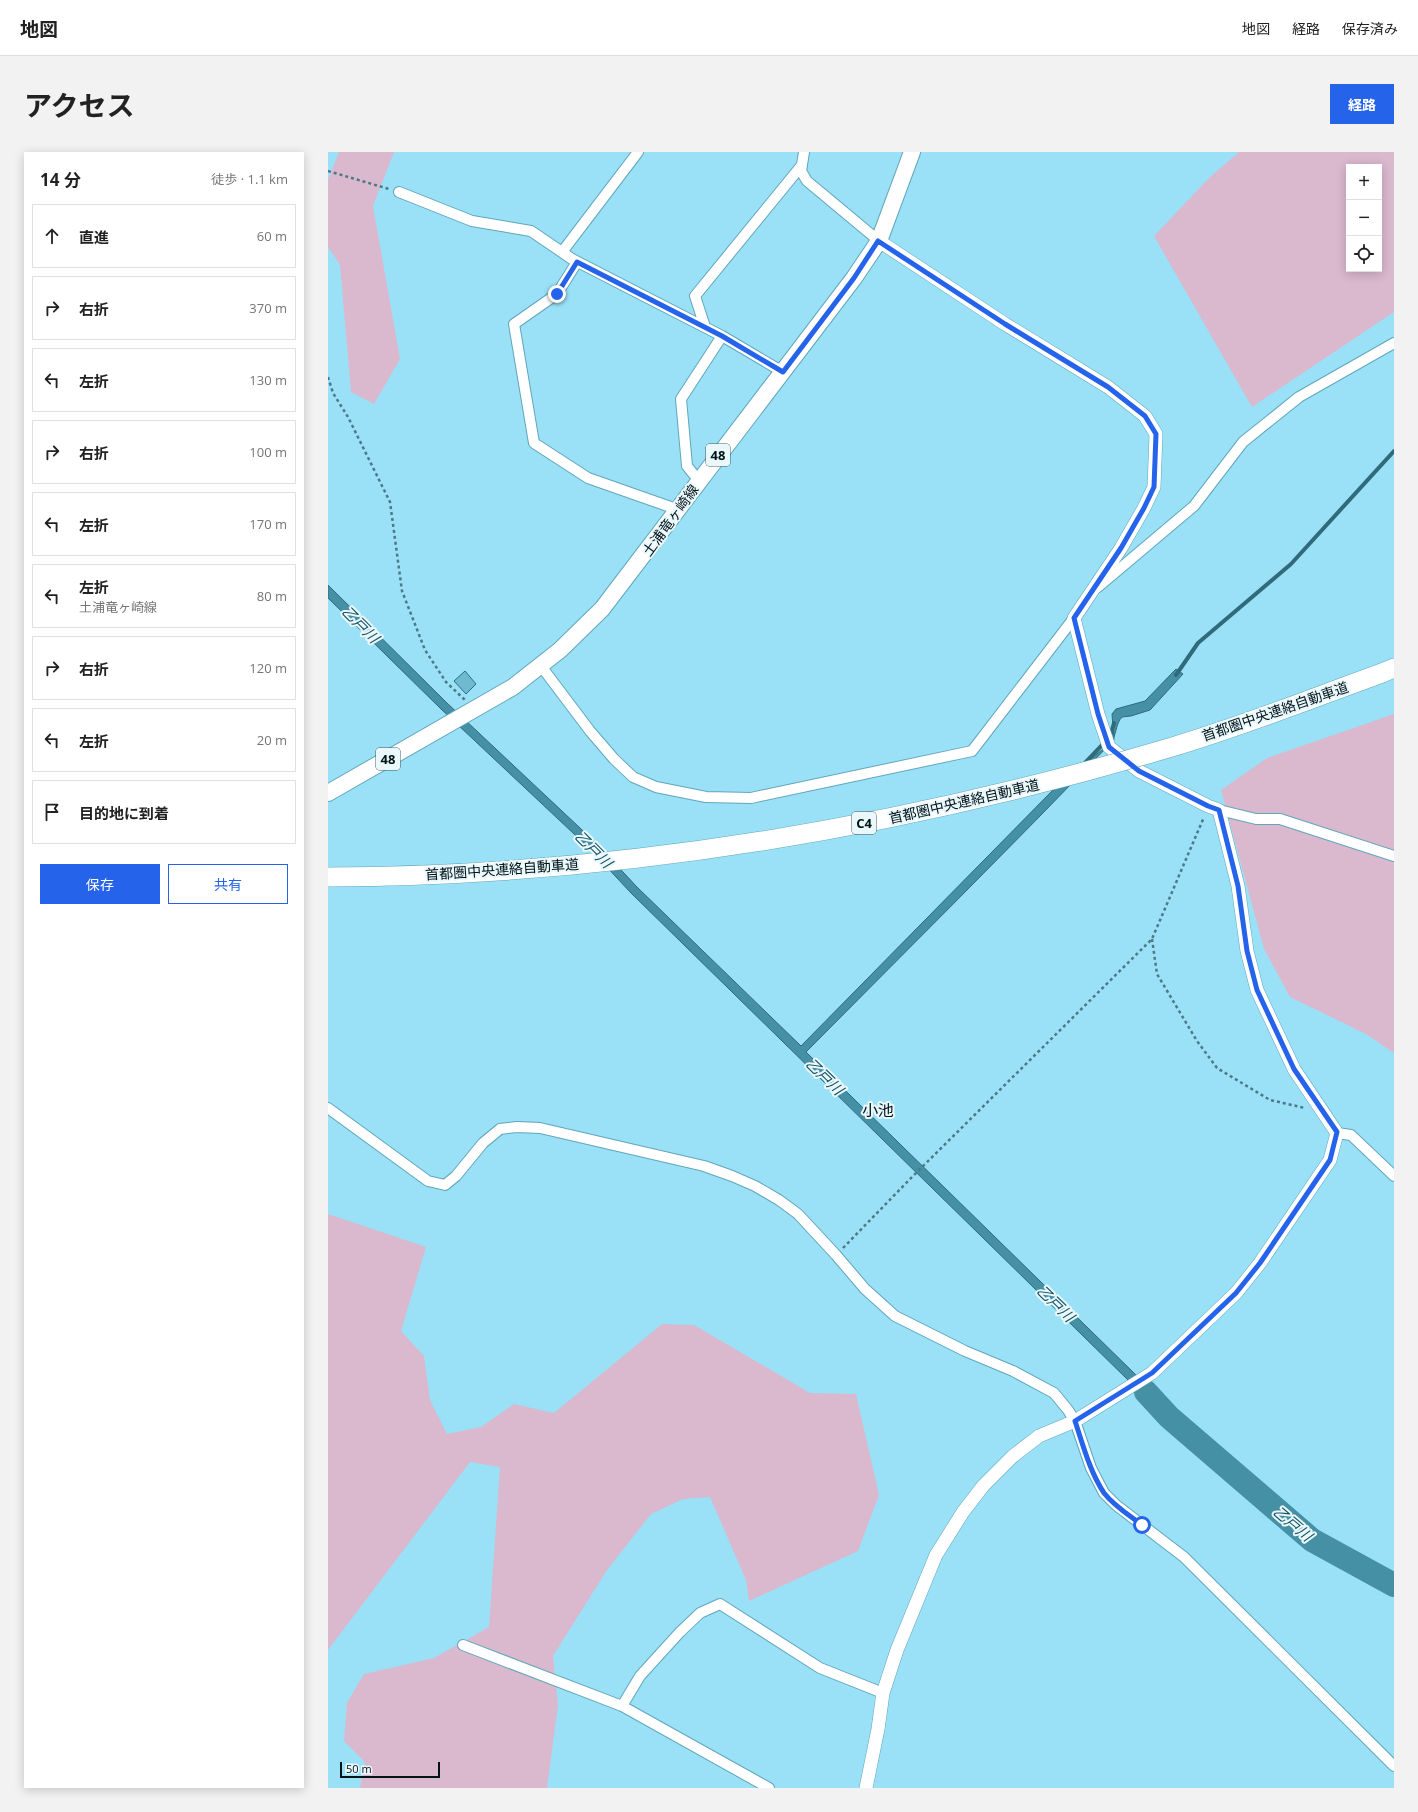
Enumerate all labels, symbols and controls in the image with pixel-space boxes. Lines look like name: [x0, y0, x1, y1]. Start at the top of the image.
text: 地図: [20, 16, 58, 42]
text: 地図: [1242, 19, 1270, 38]
text: 経路: [1292, 19, 1320, 38]
text: 保存済み: [1342, 19, 1398, 38]
button: 経路: [1330, 84, 1394, 124]
text: アクセス: [24, 86, 135, 124]
map controls: [1346, 164, 1382, 272]
button: +: [1346, 164, 1382, 200]
text: 14 分: [40, 168, 81, 191]
text: 徒歩 · 1.1 km: [211, 170, 288, 188]
button: −: [1346, 200, 1382, 236]
icon: ahead: [41, 225, 63, 247]
text: 直進: [79, 227, 109, 247]
text: 60 m: [257, 227, 287, 245]
button: locate: [1346, 236, 1382, 272]
route end: [548, 285, 566, 303]
icon: right: [41, 297, 63, 319]
text: 右折: [79, 299, 109, 319]
text: 370 m: [249, 299, 287, 317]
icon: left: [41, 369, 63, 391]
text: 左折: [79, 371, 109, 391]
text: 130 m: [249, 371, 287, 389]
icon: right: [41, 441, 63, 463]
text: 右折: [79, 443, 109, 463]
text: 100 m: [249, 443, 287, 461]
road number: 48: [706, 444, 730, 466]
street label: 土浦竜ヶ崎線: [638, 480, 702, 560]
icon: left: [41, 513, 63, 535]
text: 左折: [79, 515, 109, 535]
text: 170 m: [249, 515, 287, 533]
text: 左折: [79, 577, 109, 597]
icon: left: [41, 585, 63, 607]
text: 80 m: [257, 587, 287, 605]
text: 土浦竜ヶ崎線: [79, 598, 157, 616]
water label: 乙戸川: [338, 601, 385, 648]
icon: right: [41, 657, 63, 679]
text: 右折: [79, 659, 109, 679]
text: 120 m: [249, 659, 287, 677]
street label: 首都圏中央連絡自動車道: [1199, 677, 1351, 745]
icon: left: [41, 729, 63, 751]
text: 左折: [79, 731, 109, 751]
text: 20 m: [257, 731, 287, 749]
road number: 48: [376, 748, 400, 770]
street label: 首都圏中央連絡自動車道: [887, 774, 1041, 828]
icon: arrive: [41, 801, 63, 823]
text: 目的地に到着: [79, 803, 169, 823]
road number: C4: [852, 812, 876, 834]
water label: 乙戸川: [571, 826, 618, 873]
street label: 首都圏中央連絡自動車道: [425, 854, 579, 884]
button: 保存: [40, 864, 160, 904]
button: 共有: [168, 864, 288, 904]
water label: 乙戸川: [802, 1053, 850, 1100]
district label: 小池: [862, 1099, 894, 1121]
water label: 乙戸川: [1033, 1280, 1081, 1327]
water label: 乙戸川: [1269, 1501, 1318, 1546]
route start: [1133, 1516, 1151, 1534]
scale bar: [340, 1760, 440, 1779]
text: 50 m: [346, 1761, 372, 1776]

